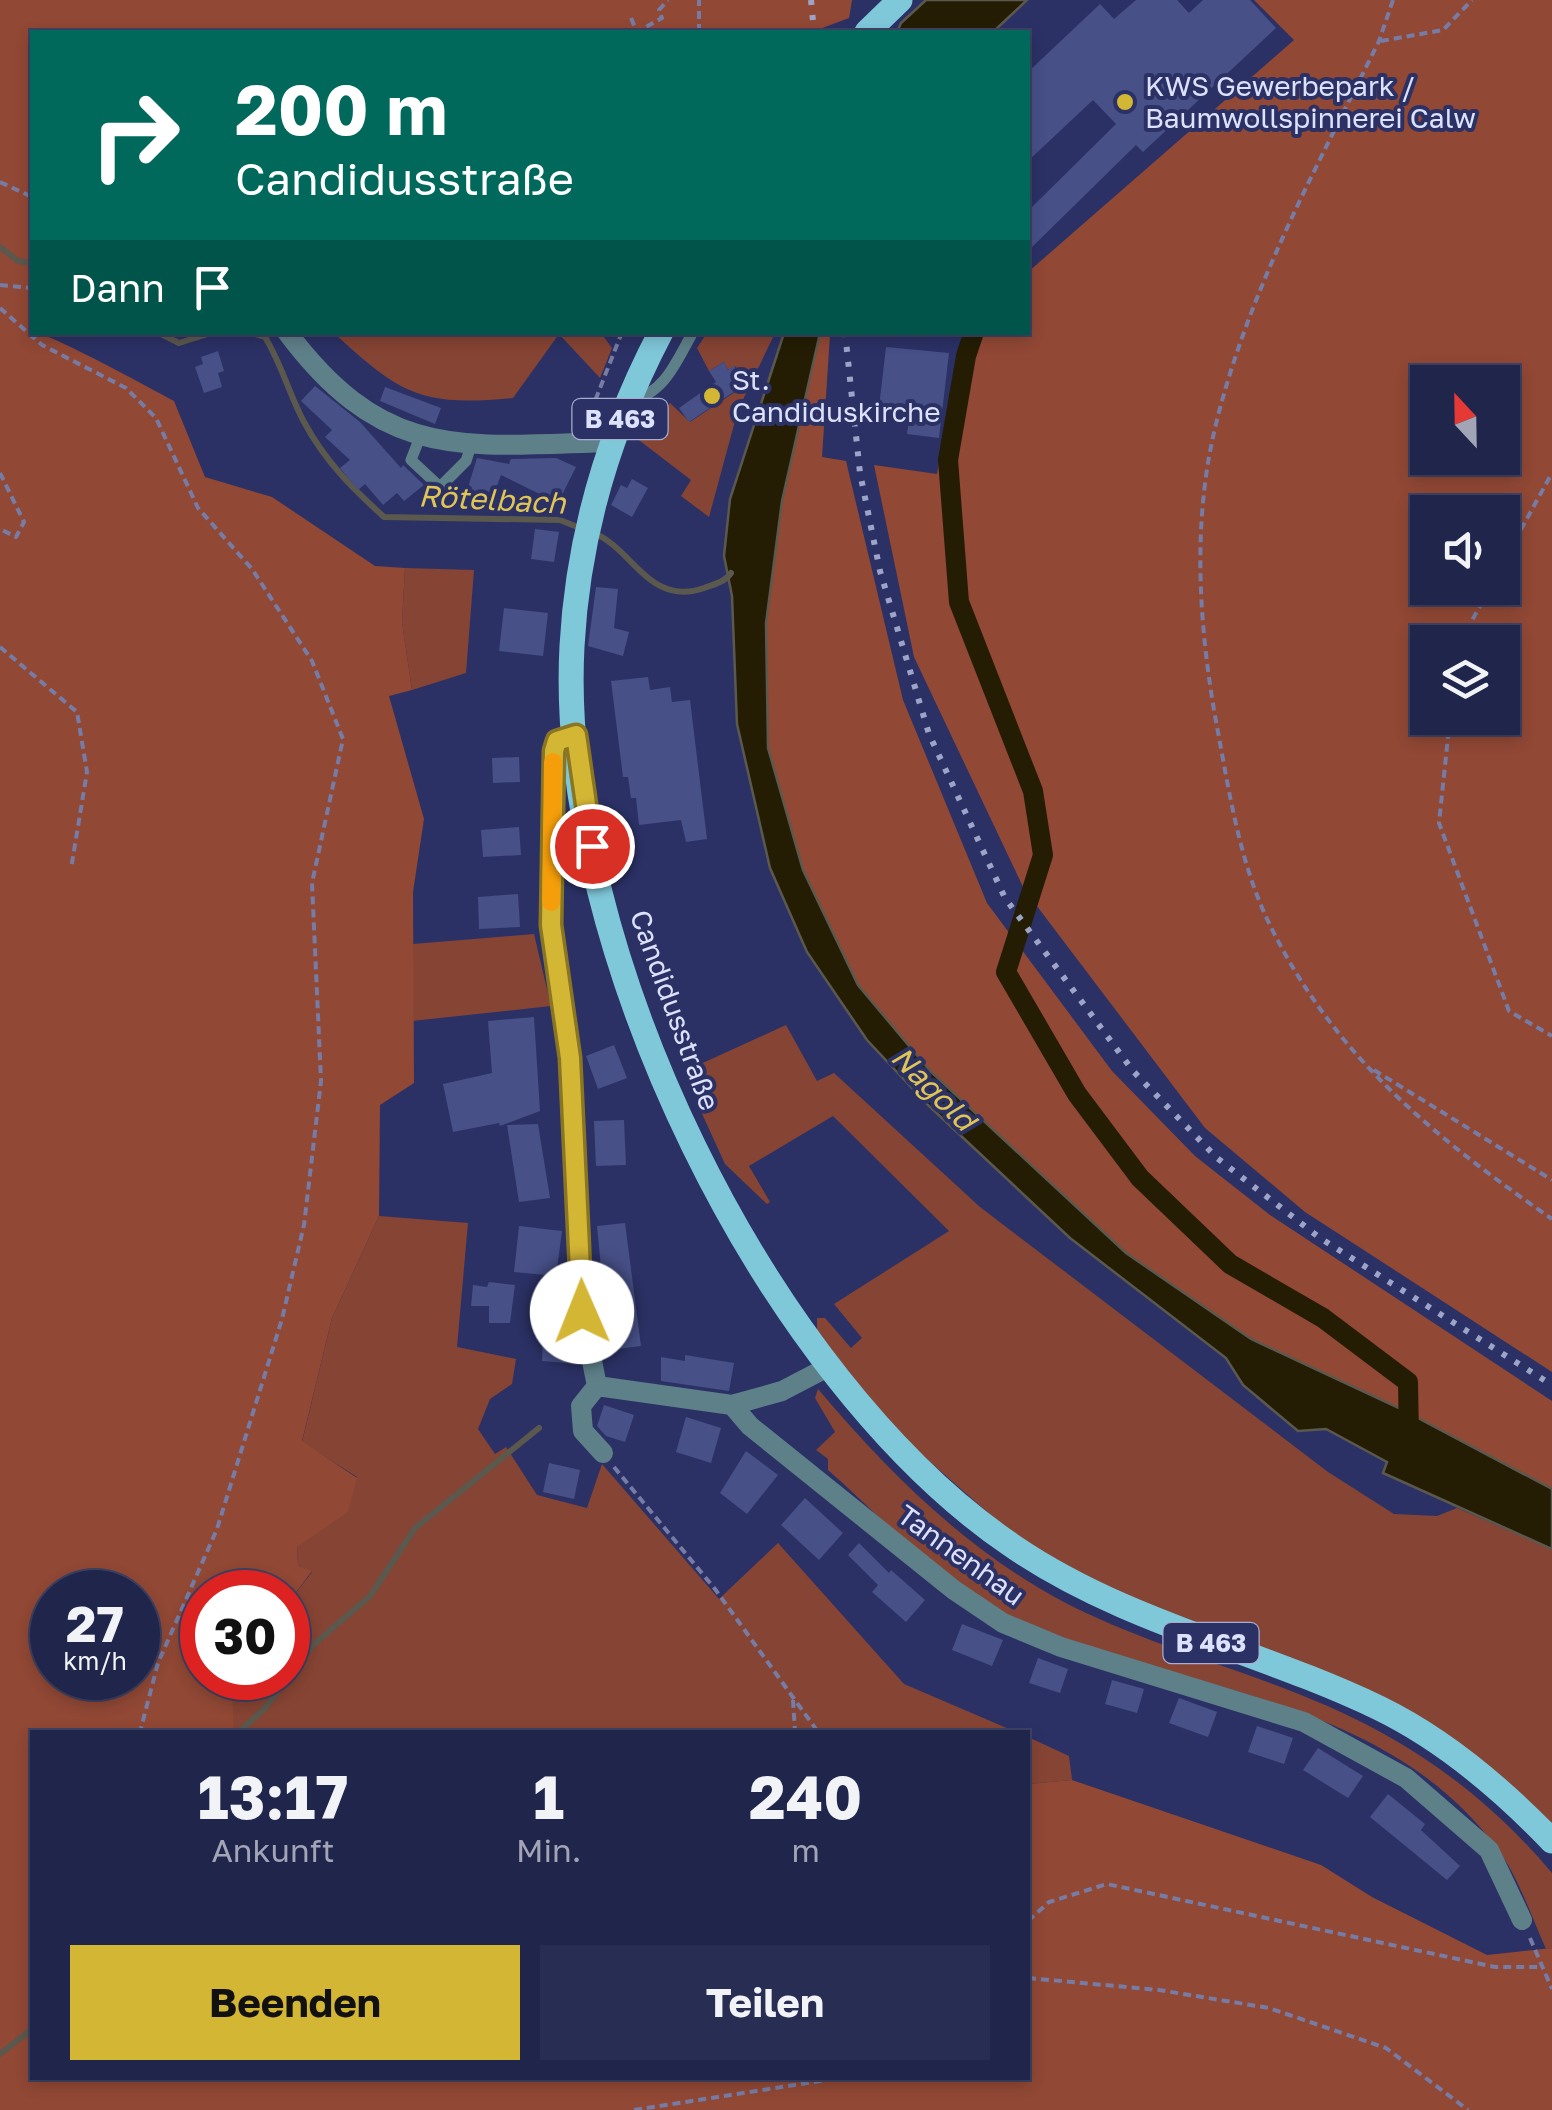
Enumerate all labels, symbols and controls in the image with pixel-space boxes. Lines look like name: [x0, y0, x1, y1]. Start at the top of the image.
text: 200 m: [235, 66, 447, 150]
place label: KWS Gewerbepark / Baumwollspinnerei Calw: [1145, 69, 1476, 134]
icon: right: [70, 70, 200, 200]
marker: KWS Gewerbepark / Baumwollspinnerei Calw: [1114, 91, 1136, 113]
text: Candidusstraße: [235, 151, 574, 205]
icon: arrive: [185, 260, 240, 315]
text: Dann: [70, 265, 165, 310]
place label: St. Candiduskirche: [732, 363, 941, 428]
north arrow: [1410, 365, 1520, 475]
map controls: [1410, 365, 1520, 735]
marker: St. Candiduskirche: [701, 385, 723, 407]
road number: B 463: [572, 399, 668, 439]
water label: Rötelbach: [418, 477, 568, 521]
button: sound: [1410, 495, 1520, 605]
button: layers: [1410, 625, 1520, 735]
pin: [550, 804, 635, 889]
icon: arrive: [565, 819, 620, 874]
street label: Candidusstraße: [624, 905, 727, 1115]
water label: Nagold: [884, 1039, 986, 1140]
position arrow: [530, 1260, 634, 1364]
street label: Tannenhau: [892, 1498, 1031, 1612]
speed limit sign: 30: [180, 1570, 310, 1700]
text: 27: [66, 1593, 124, 1653]
road number: B 463: [1164, 1623, 1258, 1663]
text: km/h: [63, 1645, 127, 1676]
text: 13:17: [198, 1760, 348, 1832]
text: 1: [533, 1760, 564, 1832]
text: 240: [749, 1760, 862, 1832]
text: Ankunft: [211, 1831, 334, 1869]
text: Min.: [516, 1831, 581, 1869]
text: m: [791, 1831, 820, 1869]
button: Beenden: [70, 1945, 520, 2060]
button: Teilen: [540, 1945, 990, 2060]

